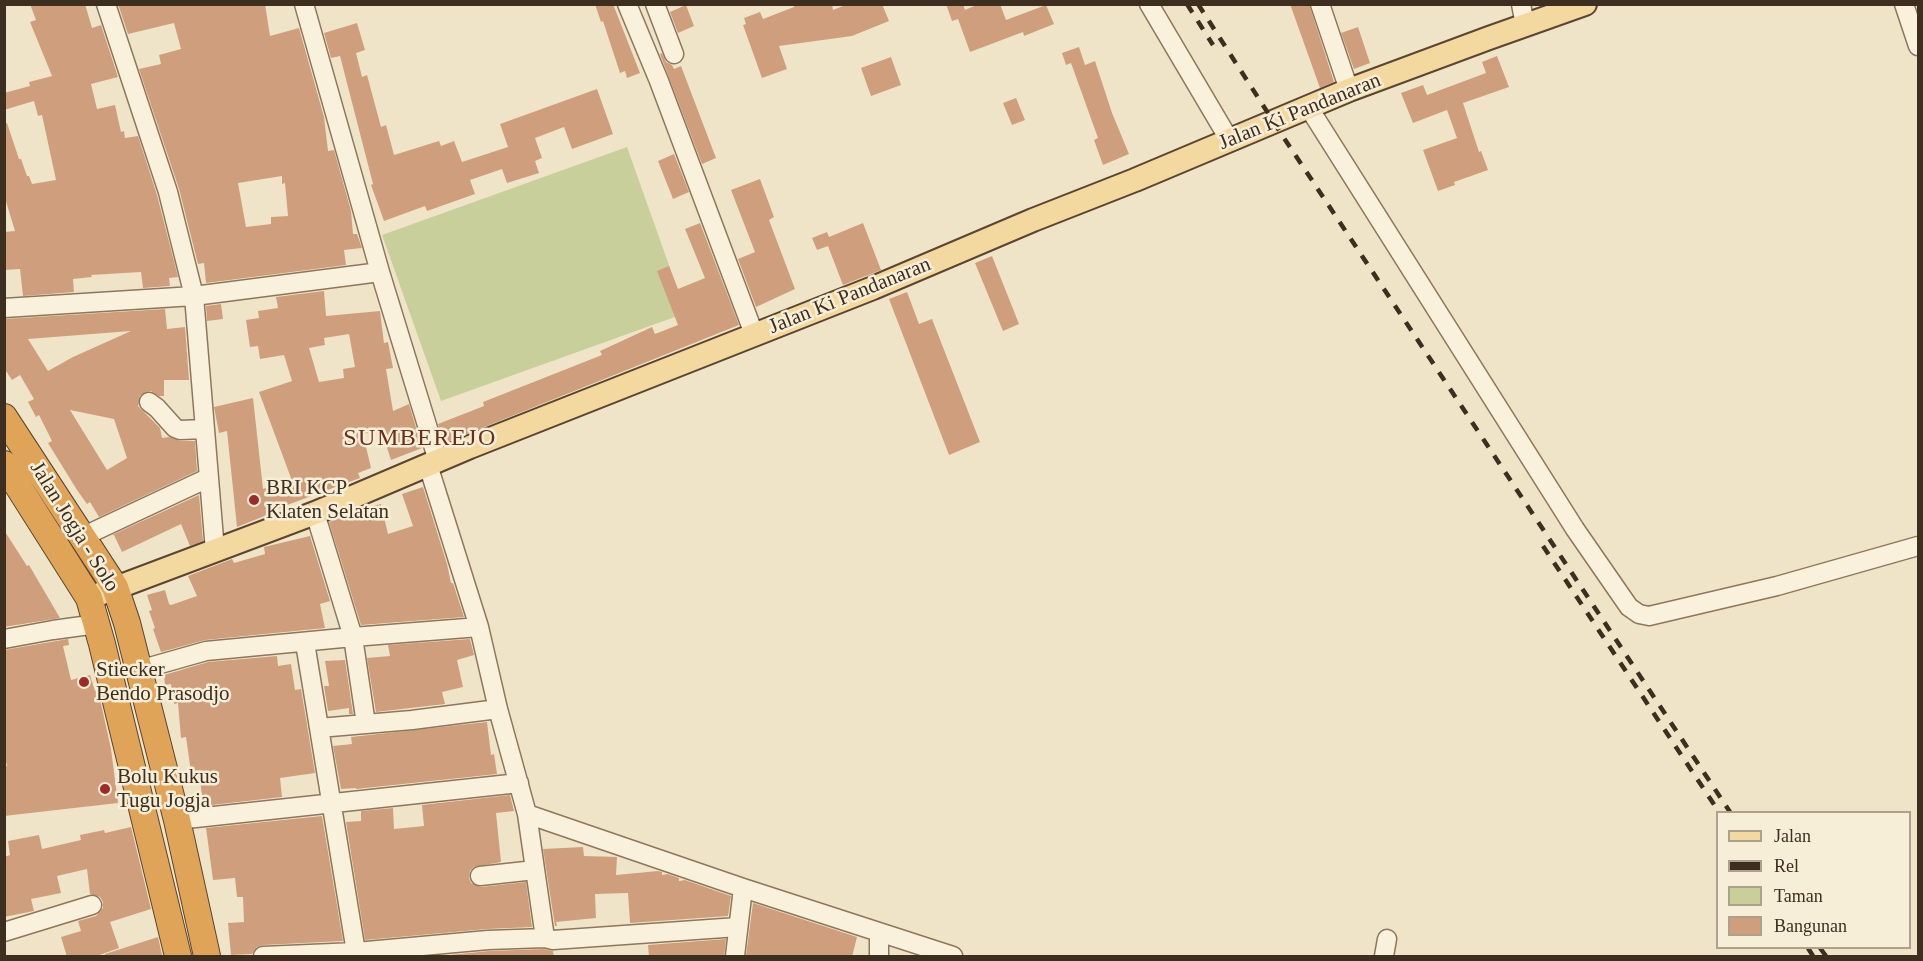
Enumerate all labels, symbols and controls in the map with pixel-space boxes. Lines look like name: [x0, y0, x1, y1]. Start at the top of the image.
street label: Jalan Ki Pandanaran: [1215, 68, 1385, 156]
street label: Jalan Ki Pandanaran: [765, 252, 935, 340]
district label: SUMBEREJO: [343, 425, 497, 453]
street label: Jalan Jogja - Solo: [24, 457, 124, 597]
place label: BRI KCP Klaten Selatan: [266, 475, 389, 525]
marker: BRI KCP Klaten Selatan: [247, 493, 261, 507]
place label: Stiecker Bendo Prasodjo: [96, 657, 230, 707]
marker: Stiecker Bendo Prasodjo: [77, 675, 91, 689]
place label: Bolu Kukus Tugu Jogja: [117, 764, 218, 814]
marker: Bolu Kukus Tugu Jogja: [98, 782, 112, 796]
legend: [1716, 811, 1911, 949]
text: Jalan: [1774, 826, 1811, 846]
text: Rel: [1774, 856, 1799, 876]
text: Taman: [1774, 886, 1823, 906]
text: Bangunan: [1774, 916, 1847, 936]

